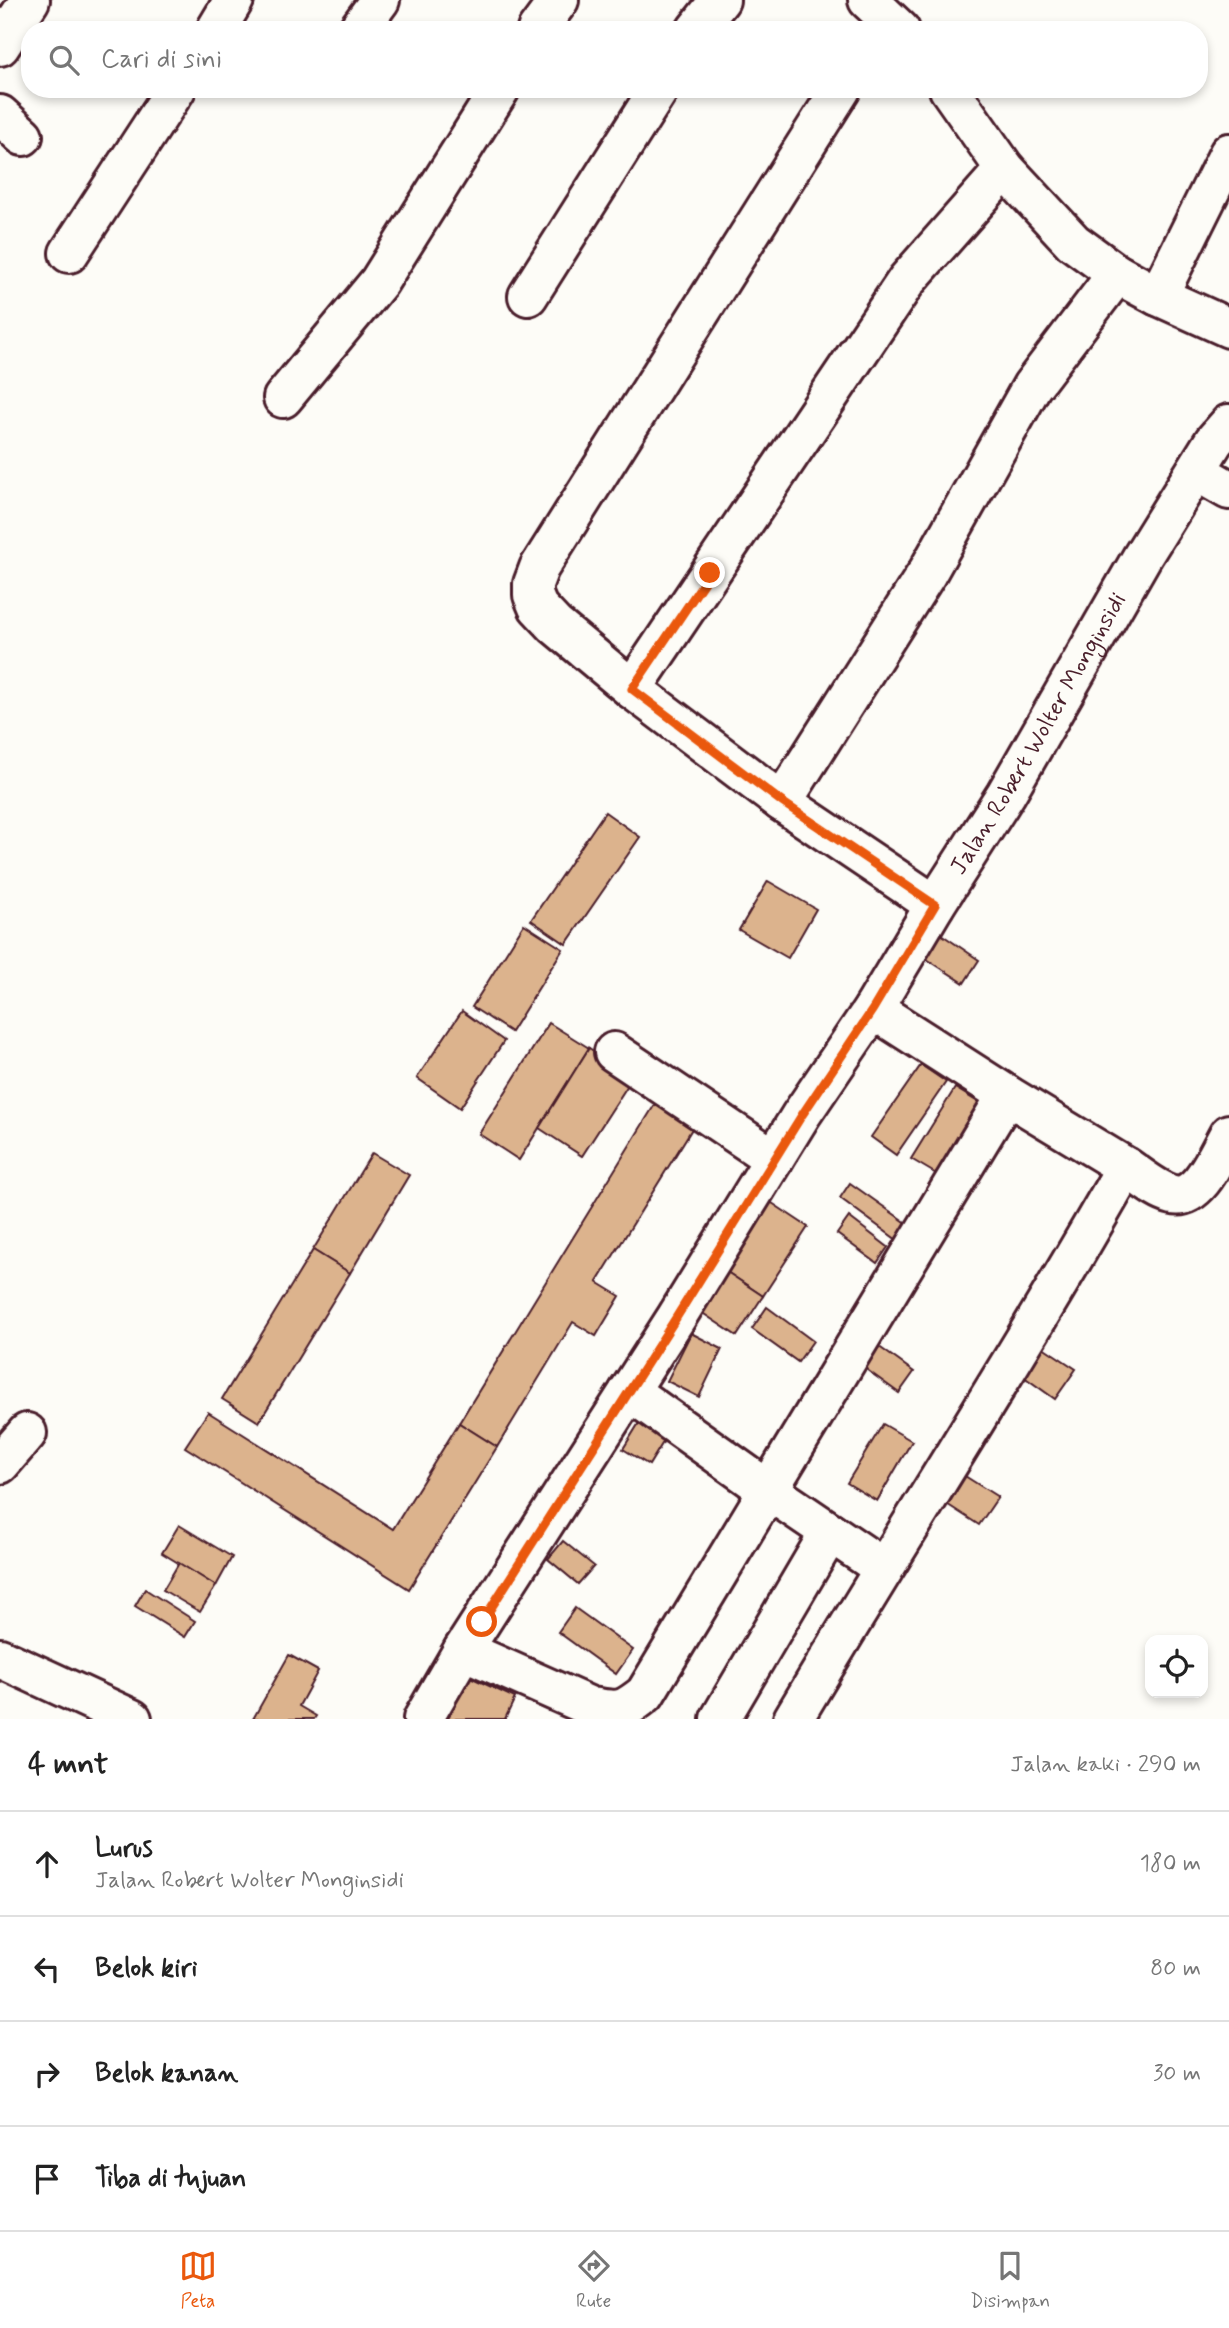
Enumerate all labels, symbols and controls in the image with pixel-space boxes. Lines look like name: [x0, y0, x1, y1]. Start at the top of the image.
search box: [21, 21, 1208, 98]
icon: search: [45, 41, 83, 79]
text: Cari di sini: [101, 43, 222, 77]
route end: [694, 557, 725, 588]
street label: Jalan Robert Wolter Monginsidi: [943, 587, 1134, 881]
route start: [466, 1606, 497, 1637]
map controls: [1145, 1635, 1208, 1698]
button: locate: [1145, 1635, 1208, 1698]
text: 4 mnt: [28, 1745, 108, 1784]
text: Jalan kaki · 290 m: [1010, 1750, 1201, 1780]
text: Lurus: [95, 1832, 153, 1866]
icon: ahead: [28, 1845, 66, 1883]
text: 180 m: [1140, 1849, 1201, 1879]
text: Jalan Robert Wolter Monginsidi: [95, 1866, 404, 1896]
icon: left: [28, 1950, 66, 1988]
text: Belok kiri: [95, 1952, 197, 1986]
text: 80 m: [1150, 1954, 1201, 1984]
icon: right: [28, 2055, 66, 2093]
text: Belok kanan: [95, 2057, 238, 2091]
text: 30 m: [1153, 2059, 1201, 2089]
icon: arrive: [28, 2160, 66, 2198]
text: Tiba di tujuan: [95, 2162, 246, 2196]
tab: Peta: [179, 2247, 217, 2314]
tab: Rute: [575, 2247, 613, 2314]
tab: Disimpan: [970, 2247, 1050, 2314]

